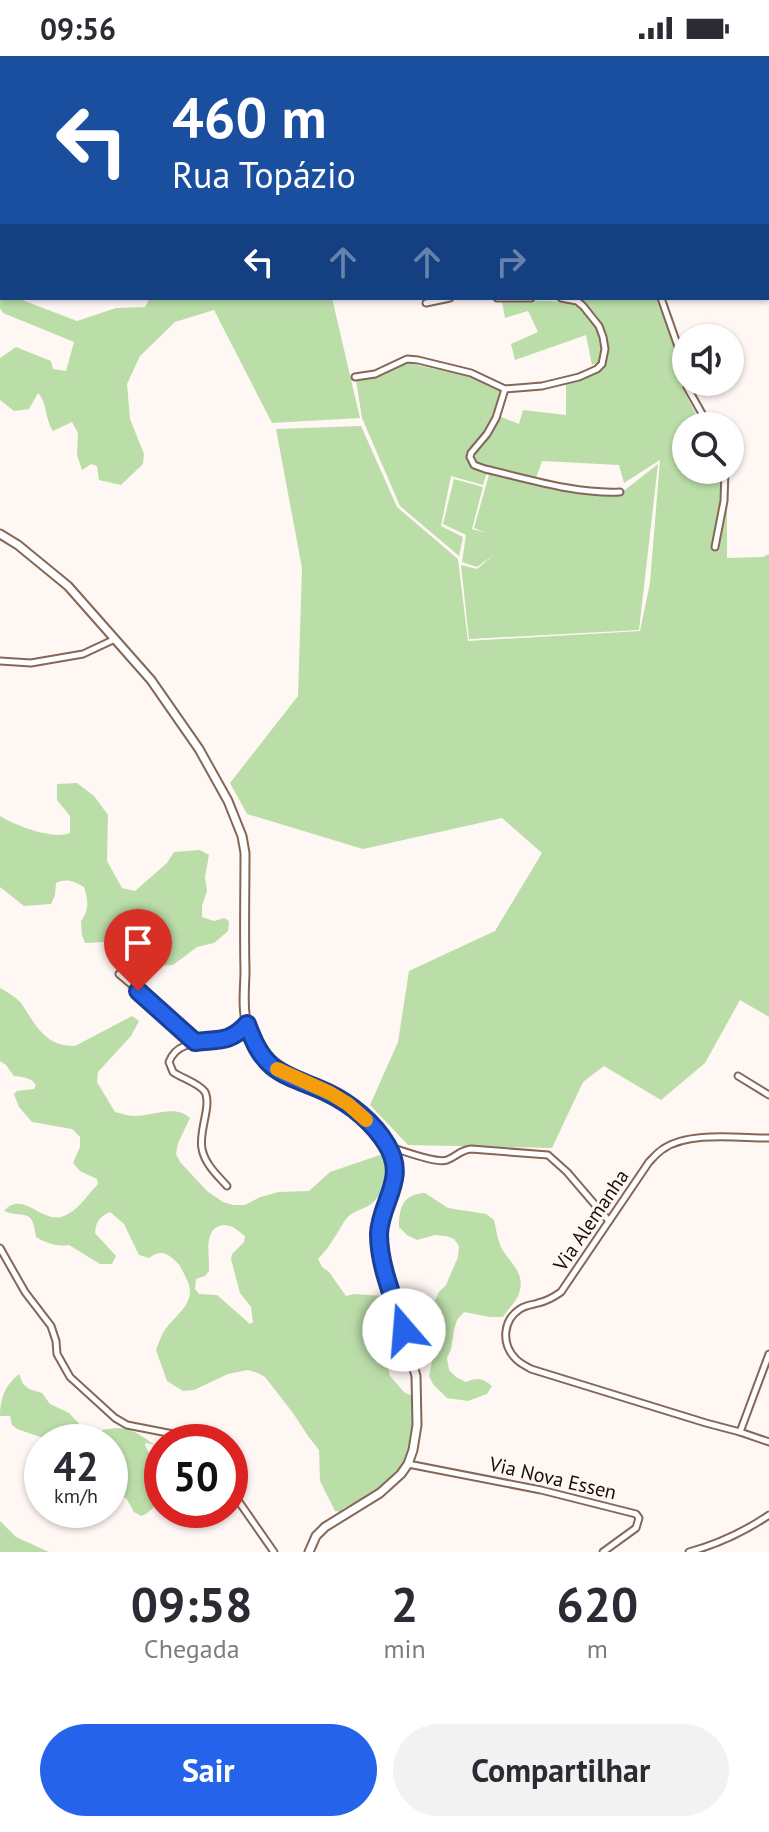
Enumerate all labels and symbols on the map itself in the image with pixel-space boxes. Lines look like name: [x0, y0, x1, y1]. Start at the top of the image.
pin: [104, 909, 172, 991]
street label: Via Alemanha: [547, 1164, 634, 1277]
position arrow: [362, 1288, 446, 1372]
speed limit sign: 50: [144, 1424, 248, 1528]
street label: Via Nova Essen: [486, 1451, 619, 1505]

